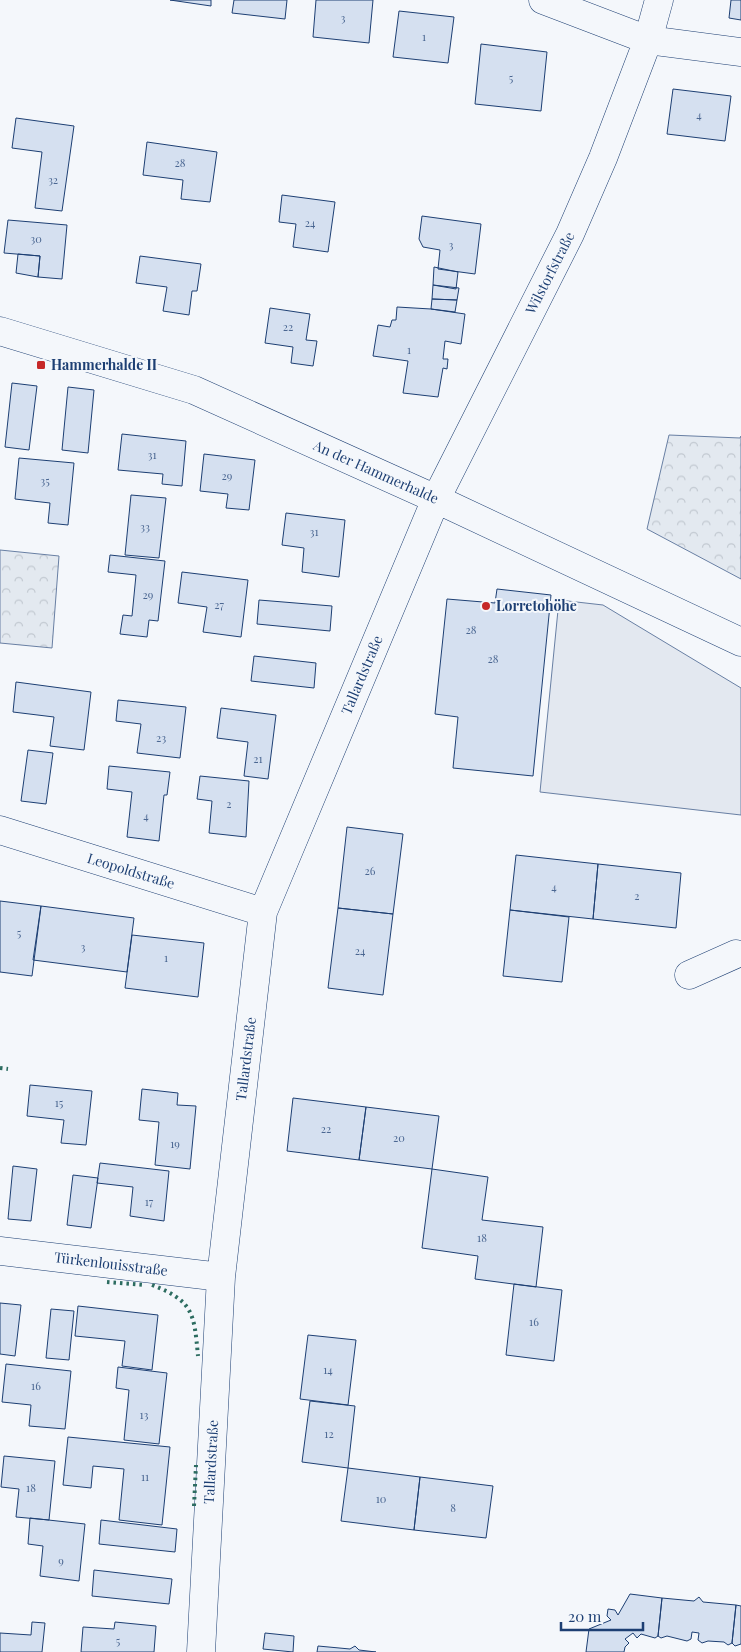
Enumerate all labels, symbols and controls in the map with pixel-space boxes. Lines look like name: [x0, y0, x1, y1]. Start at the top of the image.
house number: 3: [341, 10, 346, 25]
house number: 1: [422, 29, 426, 44]
house number: 5: [509, 70, 514, 85]
house number: 4: [696, 107, 702, 122]
house number: 28: [175, 155, 186, 170]
house number: 32: [48, 172, 58, 187]
house number: 24: [305, 215, 316, 230]
street label: Wilstorfstraße: [520, 228, 578, 318]
house number: 30: [30, 231, 42, 246]
house number: 3: [449, 237, 454, 252]
house number: 22: [283, 319, 293, 334]
house number: 1: [407, 342, 411, 357]
place label: Hammerhalde II: [51, 355, 157, 374]
marker: Hammerhalde II: [35, 359, 47, 371]
street label: An der Hammerhalde: [310, 435, 442, 508]
house number: 31: [147, 447, 157, 462]
house number: 29: [222, 468, 233, 483]
house number: 35: [40, 473, 50, 488]
house number: 33: [140, 519, 150, 534]
house number: 31: [309, 524, 319, 539]
house number: 29: [143, 587, 154, 602]
place label: Lorretohöhe: [496, 596, 577, 615]
house number: 27: [214, 597, 224, 612]
marker: Lorretohöhe: [480, 600, 492, 612]
house number: 28: [466, 622, 477, 637]
street label: Tallardstraße: [336, 632, 387, 717]
house number: 28: [488, 651, 499, 666]
house number: 23: [156, 730, 166, 745]
house number: 21: [253, 751, 263, 766]
house number: 2: [226, 796, 232, 811]
house number: 4: [143, 808, 149, 823]
street label: Leopoldstraße: [85, 848, 177, 893]
house number: 26: [365, 863, 376, 878]
house number: 4: [551, 879, 557, 894]
house number: 2: [634, 888, 640, 903]
house number: 5: [17, 925, 22, 940]
house number: 3: [81, 939, 86, 954]
house number: 24: [355, 943, 366, 958]
house number: 1: [164, 950, 168, 965]
street label: Tallardstraße: [231, 1016, 260, 1102]
house number: 15: [55, 1095, 64, 1110]
house number: 22: [321, 1121, 331, 1136]
house number: 20: [393, 1130, 405, 1145]
house number: 19: [170, 1136, 180, 1151]
house number: 17: [145, 1194, 154, 1209]
house number: 18: [477, 1230, 487, 1245]
street label: Türkenlouisstraße: [53, 1247, 169, 1280]
house number: 16: [529, 1314, 539, 1329]
house number: 14: [323, 1362, 333, 1377]
house number: 16: [31, 1378, 41, 1393]
house number: 13: [140, 1407, 148, 1422]
street label: Tallardstraße: [199, 1419, 222, 1505]
house number: 12: [324, 1426, 334, 1441]
house number: 11: [141, 1469, 149, 1484]
house number: 18: [26, 1480, 36, 1495]
house number: 10: [376, 1491, 387, 1506]
house number: 8: [450, 1500, 456, 1515]
house number: 9: [58, 1553, 64, 1568]
scale bar: [561, 1600, 644, 1632]
text: 20 m: [568, 1606, 602, 1626]
house number: 5: [116, 1633, 121, 1648]

